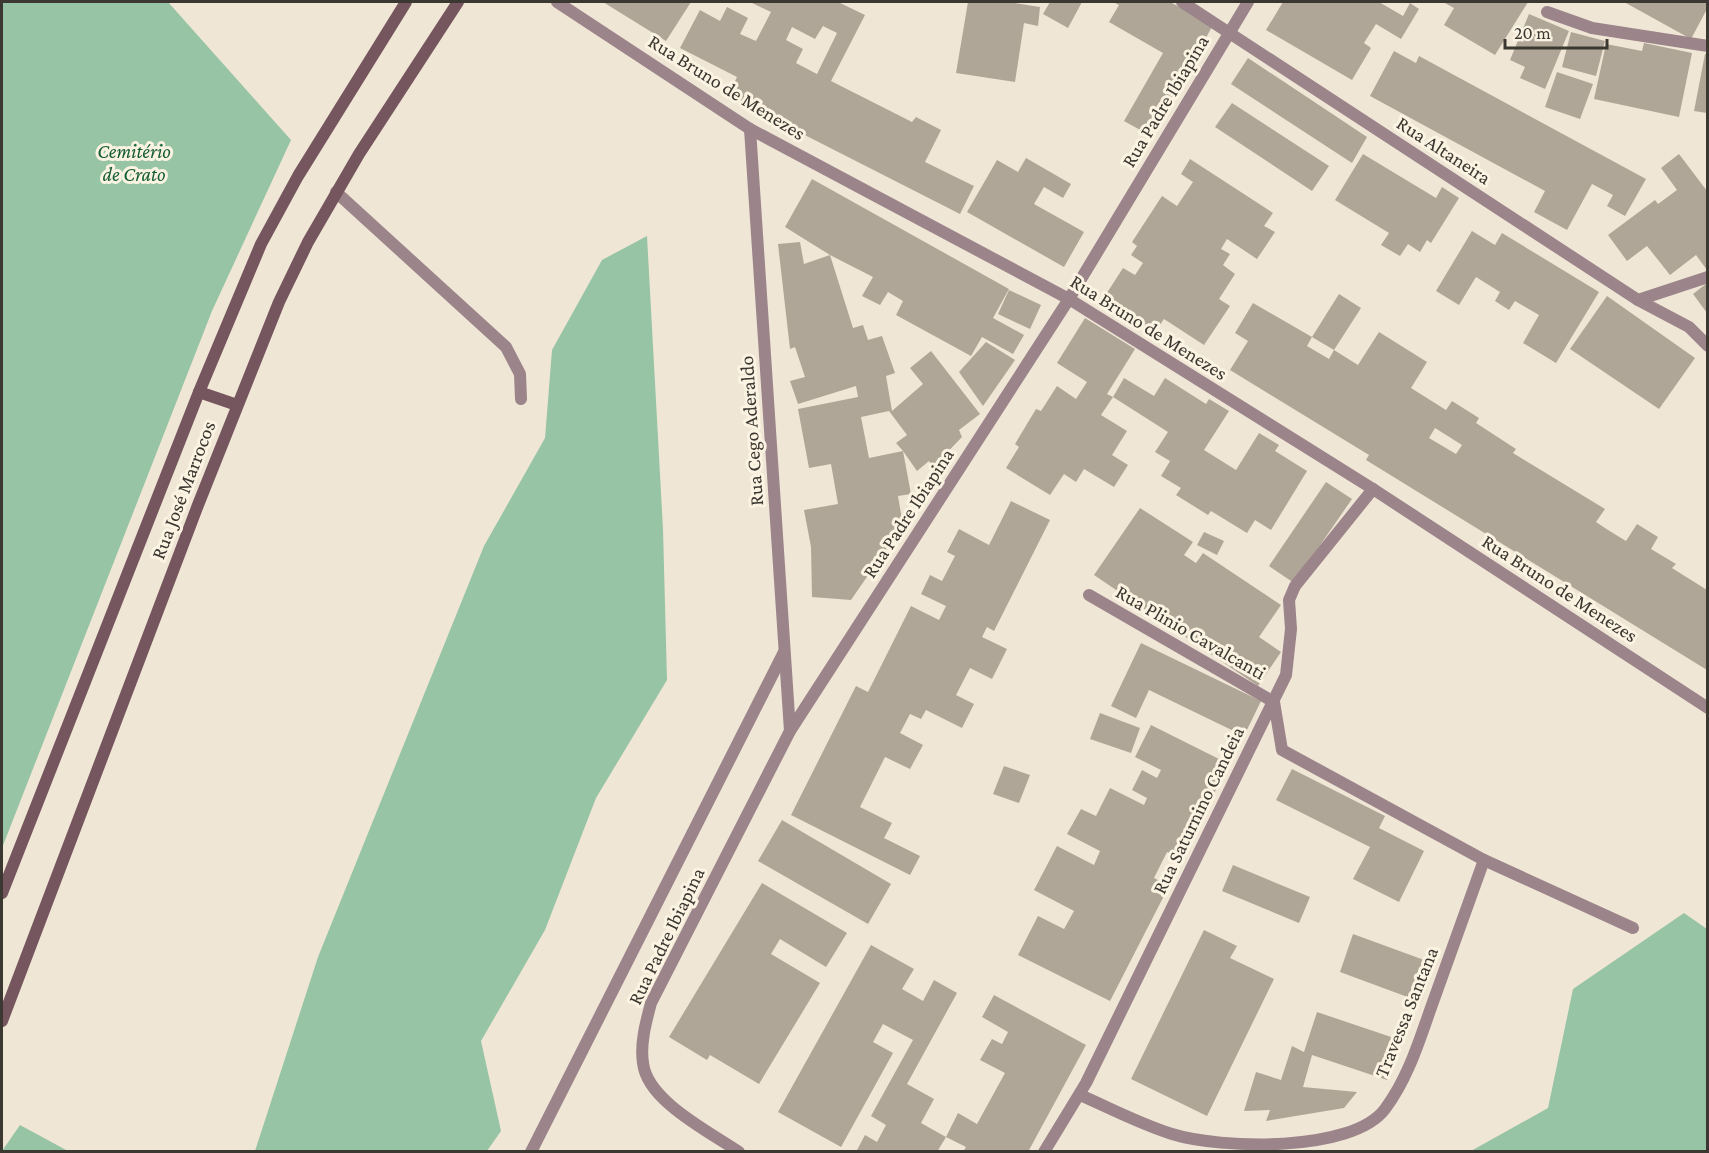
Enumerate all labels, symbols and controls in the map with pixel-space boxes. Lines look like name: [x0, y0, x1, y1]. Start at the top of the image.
scale bar: [1505, 12, 1607, 50]
text: 20 m: [1514, 23, 1551, 43]
street label: Rua Bruno de Menezes: [645, 30, 810, 144]
street label: Rua Padre Ibiapina: [1117, 31, 1214, 171]
street label: Rua Altaneira: [1393, 111, 1495, 189]
park label: Cemitério de Crato: [97, 140, 171, 185]
street label: Rua Bruno de Menezes: [1067, 270, 1232, 384]
street label: Rua Cego Aderaldo: [735, 355, 768, 507]
street label: Rua José Marrocos: [147, 418, 220, 563]
street label: Rua Padre Ibiapina: [858, 444, 959, 582]
street label: Rua Bruno de Menezes: [1478, 530, 1642, 646]
street label: Rua Plinio Cavalcanti: [1112, 580, 1270, 684]
street label: Rua Saturnino Candeia: [1148, 723, 1248, 897]
street label: Rua Padre Ibiapina: [623, 864, 710, 1009]
street label: Travessa Santana: [1370, 944, 1442, 1080]

